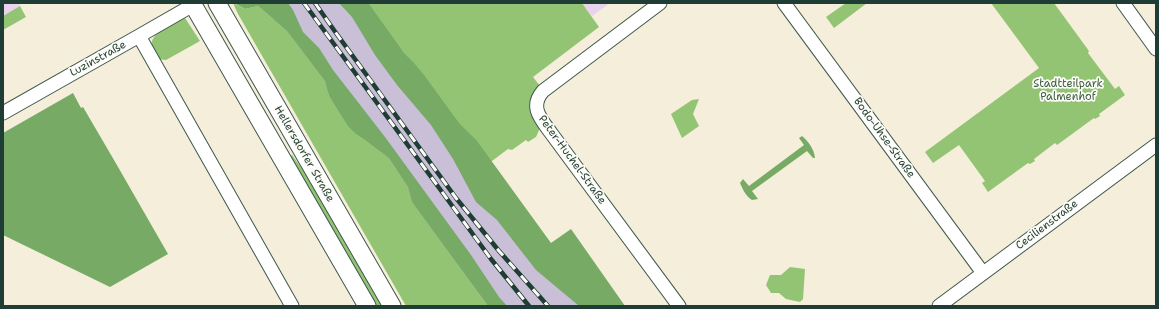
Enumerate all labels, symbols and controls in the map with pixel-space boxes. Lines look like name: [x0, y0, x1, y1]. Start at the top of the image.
street label: Luzinstraße: [68, 38, 128, 80]
park label: Stadtteilpark Palmenhof: [1033, 77, 1103, 103]
street label: Bodo-Uhse-Straße: [850, 95, 918, 181]
street label: Hellersdorfer Straße: [271, 104, 337, 204]
street label: Peter-Huchel-Straße: [535, 113, 609, 207]
street label: Cecilienstraße: [1013, 197, 1081, 253]

